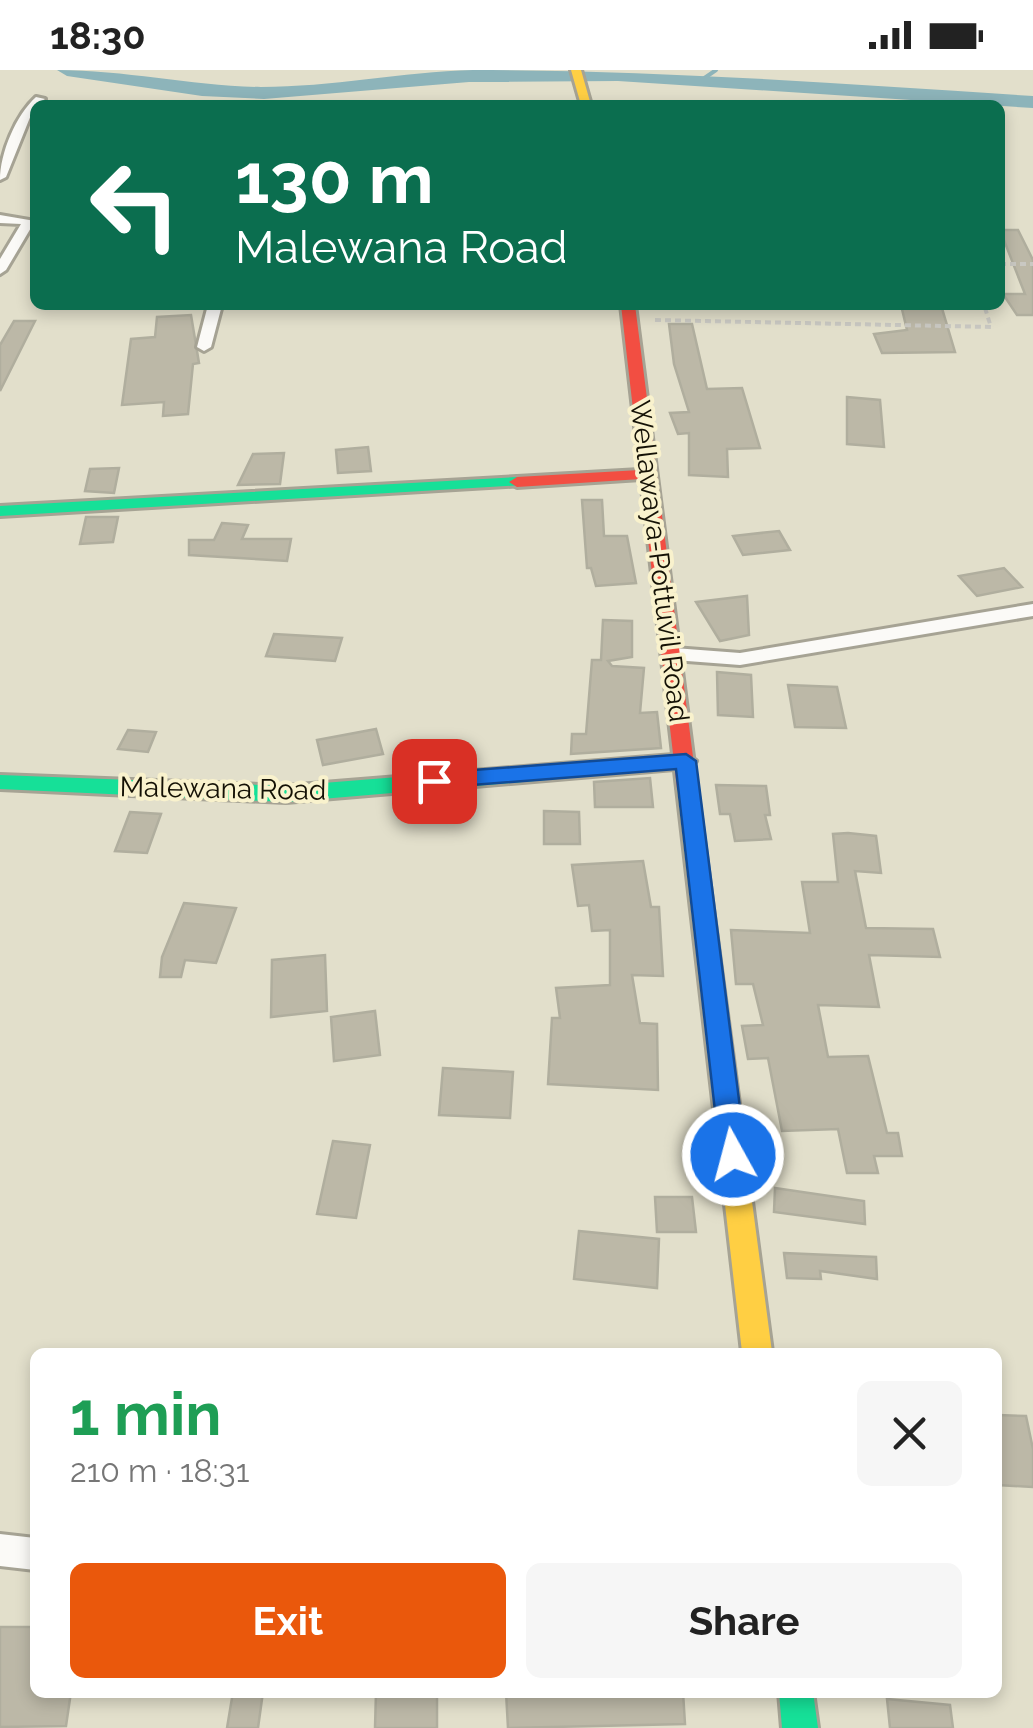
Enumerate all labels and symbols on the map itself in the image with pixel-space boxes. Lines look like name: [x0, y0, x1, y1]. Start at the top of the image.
street label: Wellawaya-Pottuvil Road: [623, 398, 696, 724]
pin: [392, 739, 477, 824]
street label: Malewana Road: [119, 770, 327, 807]
position arrow: [681, 1103, 785, 1207]

